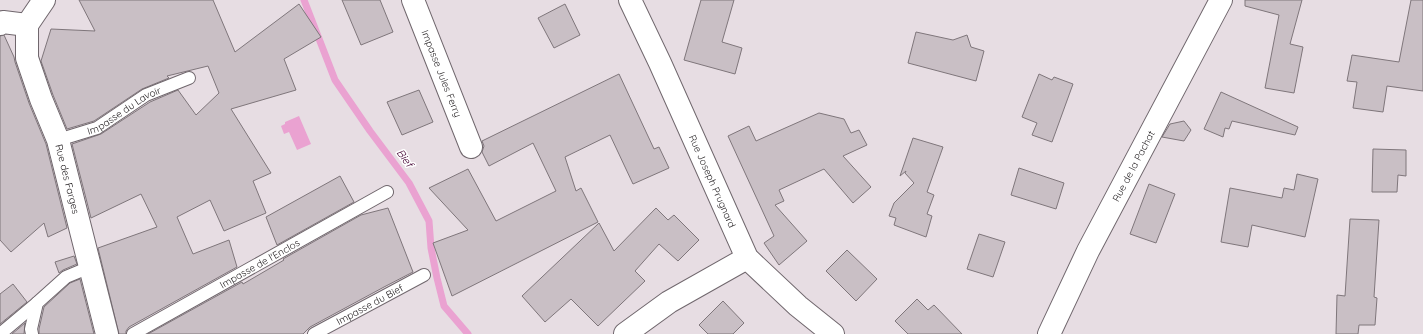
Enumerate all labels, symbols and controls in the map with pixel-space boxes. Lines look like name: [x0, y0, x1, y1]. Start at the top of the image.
street label: Impasse Jules Ferry: [419, 28, 465, 119]
street label: Impasse du Lavoir: [85, 83, 163, 137]
street label: Rue de la Pachat: [1109, 128, 1158, 204]
street label: Rue Joseph Prugnard: [686, 132, 739, 230]
street label: Rue des Farges: [53, 143, 83, 215]
water label: Bief: [394, 146, 418, 172]
street label: Impasse de l'Enclos: [217, 236, 302, 291]
street label: Impasse du Bief: [334, 281, 406, 327]

